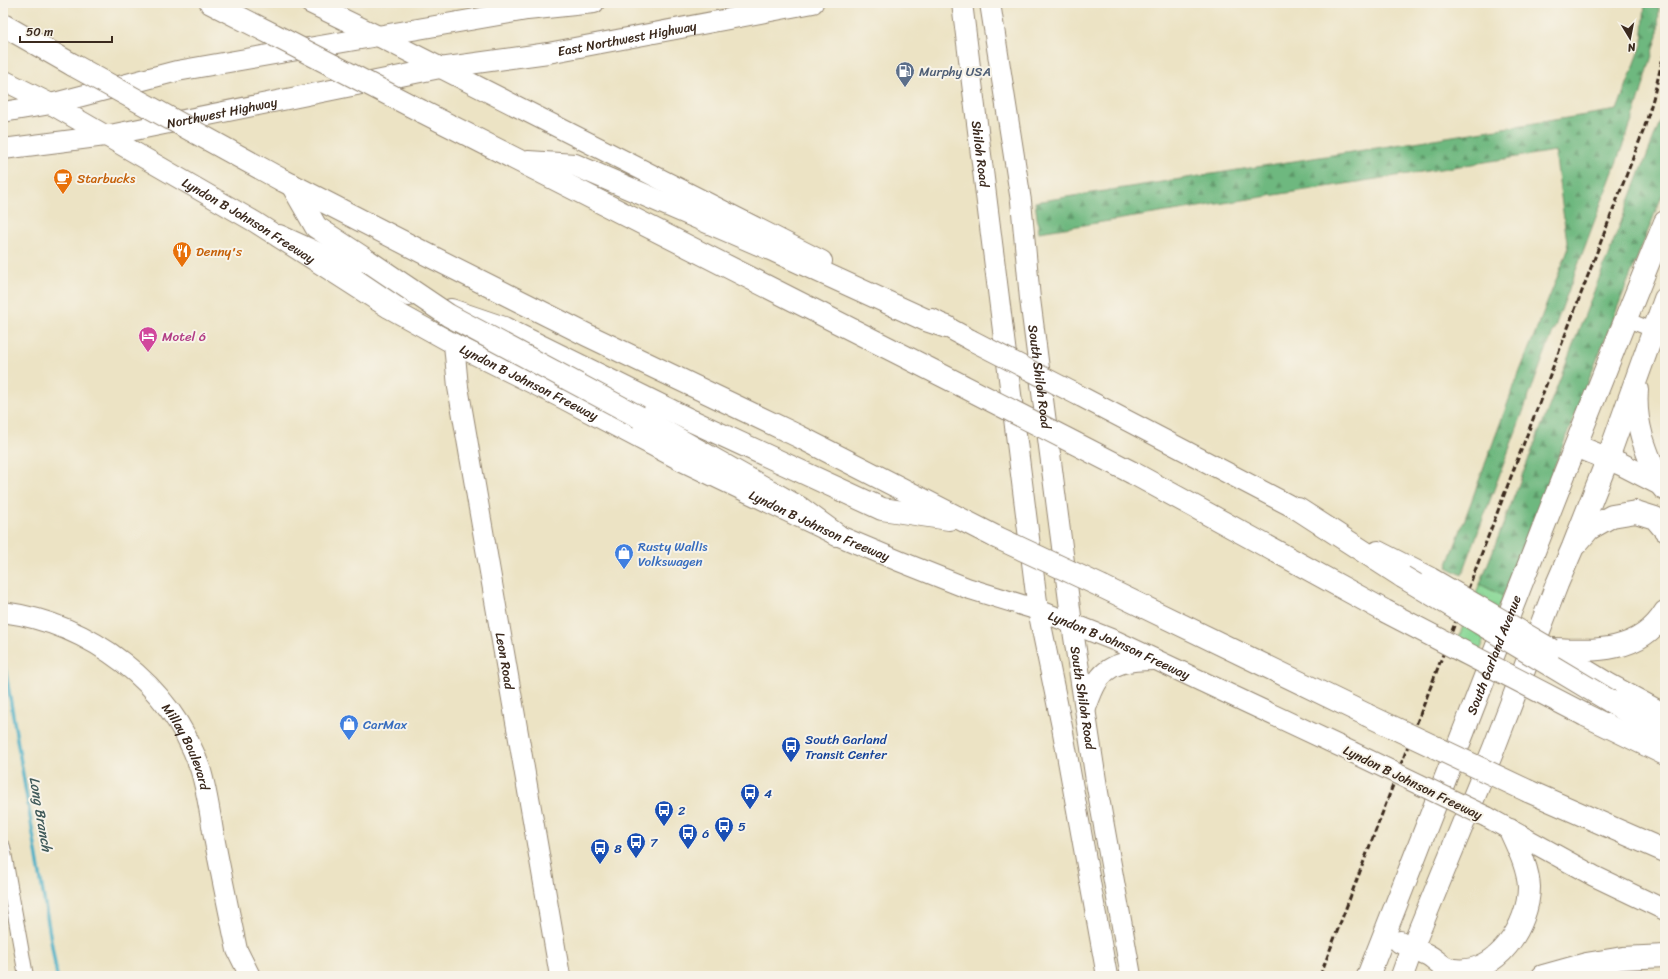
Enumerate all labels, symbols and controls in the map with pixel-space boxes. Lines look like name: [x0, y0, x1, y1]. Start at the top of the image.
street label: East Northwest Highway: [556, 14, 699, 63]
scale bar: [20, 18, 112, 44]
north arrow: [1610, 18, 1650, 58]
text: 50 m: [26, 21, 53, 43]
text: N: [1626, 37, 1638, 57]
fuel station icon: Murphy USA: [894, 60, 916, 88]
place label: Murphy USA: [919, 60, 991, 83]
street label: Northwest Highway: [165, 90, 279, 135]
street label: Shiloh Road: [965, 119, 996, 190]
cafe icon: Starbucks: [52, 167, 74, 195]
place label: Starbucks: [77, 167, 136, 190]
street label: Lyndon B Johnson Freeway: [177, 171, 320, 270]
restaurant icon: Denny's: [171, 240, 193, 268]
place label: Denny's: [196, 240, 243, 263]
street label: South Shiloh Road: [1021, 323, 1058, 431]
hotel icon: Motel 6: [137, 325, 159, 353]
place label: Motel 6: [162, 325, 206, 348]
street label: Lyndon B Johnson Freeway: [456, 338, 603, 427]
street label: Lyndon B Johnson Freeway: [745, 484, 894, 568]
place label: Rusty Wallis Volkswagen: [638, 535, 708, 573]
shop icon: Rusty Wallis Volkswagen: [613, 542, 635, 570]
street label: South Garland Avenue: [1460, 591, 1528, 718]
street label: Lyndon B Johnson Freeway: [1045, 604, 1194, 686]
street label: Leon Road: [489, 631, 521, 692]
street label: South Shiloh Road: [1063, 644, 1102, 752]
street label: Millay Boulevard: [156, 698, 217, 793]
shop icon: CarMax: [338, 713, 360, 741]
place label: CarMax: [363, 713, 408, 736]
place label: South Garland Transit Center: [805, 728, 888, 766]
bus stop icon: South Garland Transit Center: [780, 735, 802, 763]
street label: Lyndon B Johnson Freeway: [1339, 739, 1487, 826]
water label: Long Branch: [22, 775, 60, 855]
bus stop icon: 4: [739, 782, 761, 810]
place label: 4: [764, 782, 772, 805]
bus stop icon: 2: [653, 799, 675, 827]
place label: 2: [678, 799, 686, 822]
bus stop icon: 5: [713, 815, 735, 843]
place label: 5: [738, 815, 746, 838]
bus stop icon: 6: [677, 822, 699, 850]
place label: 6: [702, 822, 709, 845]
bus stop icon: 7: [625, 831, 647, 859]
place label: 7: [650, 831, 659, 854]
bus stop icon: 8: [589, 837, 611, 865]
place label: 8: [614, 837, 622, 860]

